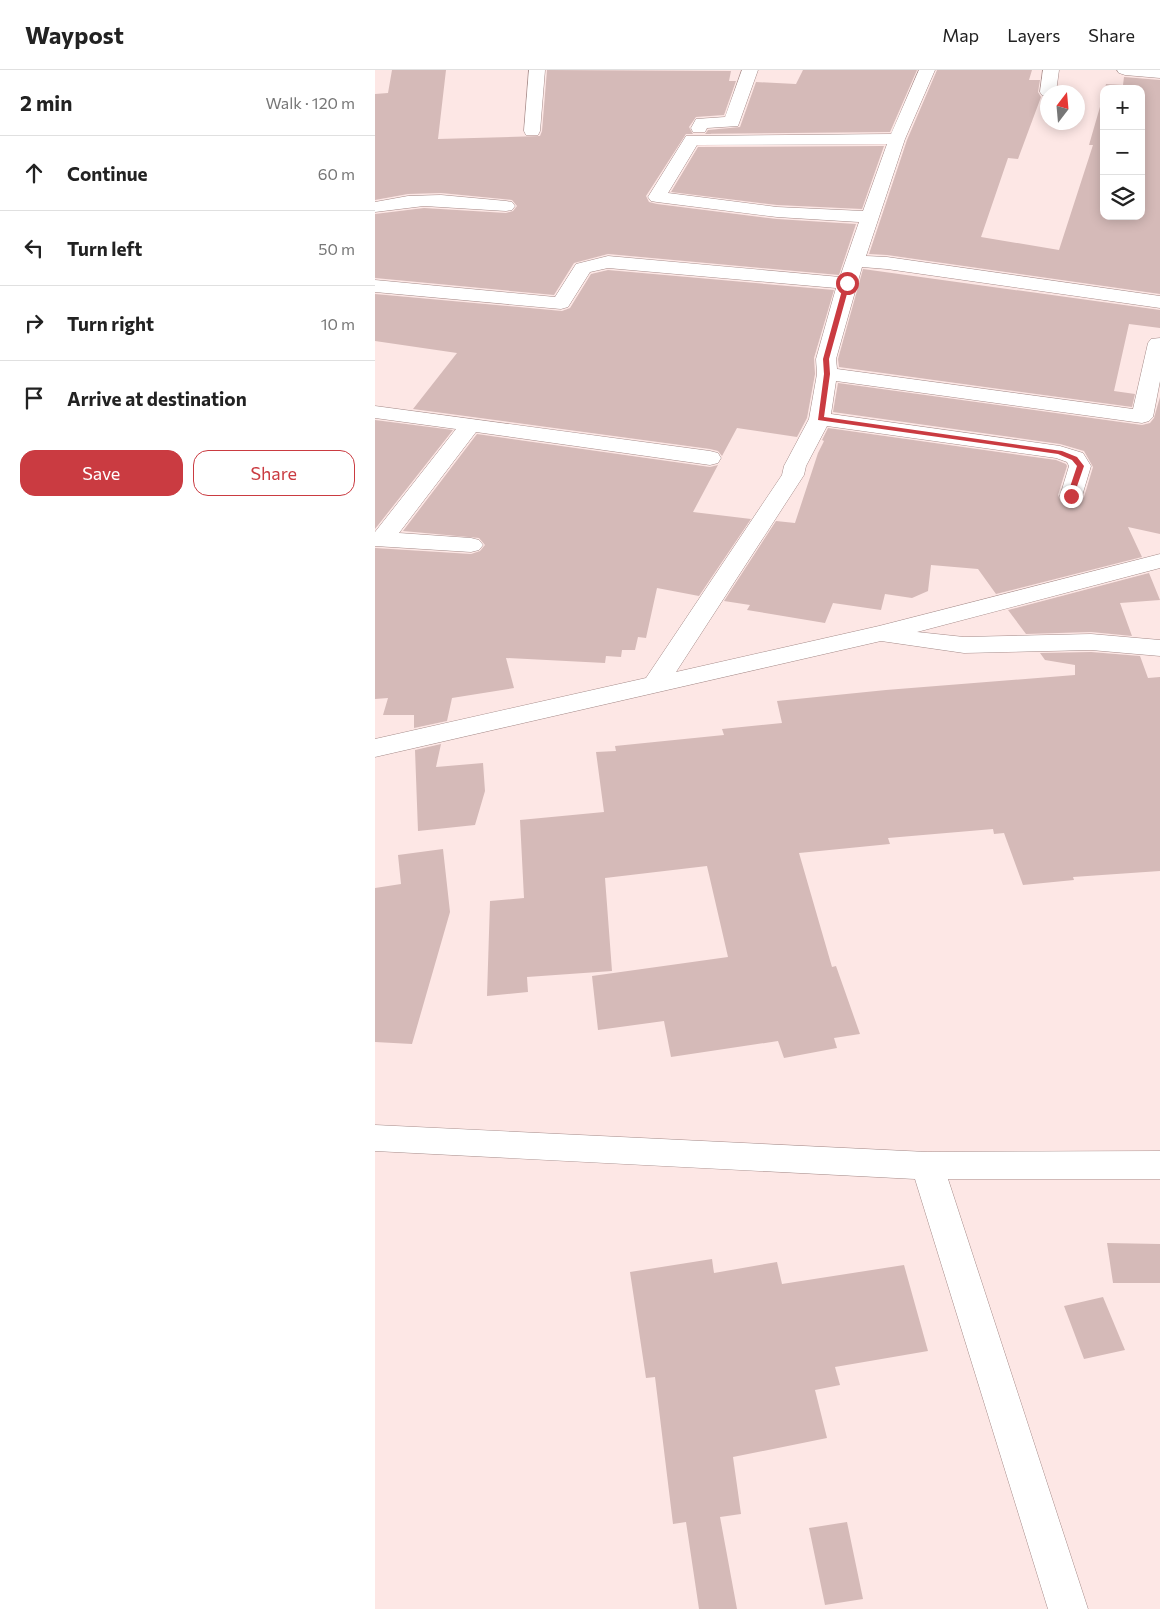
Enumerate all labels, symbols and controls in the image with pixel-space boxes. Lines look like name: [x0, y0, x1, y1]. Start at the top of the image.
text: Waypost: [25, 20, 124, 49]
text: Map: [942, 24, 979, 46]
text: Layers: [1007, 24, 1060, 46]
text: Share: [1088, 24, 1135, 46]
north arrow: [1040, 85, 1085, 130]
map controls: [1100, 85, 1145, 220]
button: +: [1100, 85, 1145, 130]
text: 2 min: [20, 90, 72, 115]
text: Walk · 120 m: [265, 93, 355, 112]
button: −: [1100, 130, 1145, 175]
icon: ahead: [20, 159, 48, 187]
text: Continue: [67, 162, 147, 185]
text: 60 m: [318, 164, 355, 183]
button: layers: [1100, 175, 1145, 220]
icon: left: [20, 234, 48, 262]
text: Turn left: [67, 237, 142, 260]
text: 50 m: [318, 239, 355, 258]
route start: [836, 272, 859, 295]
icon: right: [20, 309, 48, 337]
text: Turn right: [67, 312, 154, 335]
text: 10 m: [321, 314, 355, 333]
icon: arrive: [20, 384, 48, 412]
text: Arrive at destination: [67, 387, 247, 410]
button: Save: [20, 450, 183, 496]
button: Share: [193, 450, 355, 496]
route end: [1060, 485, 1083, 508]

